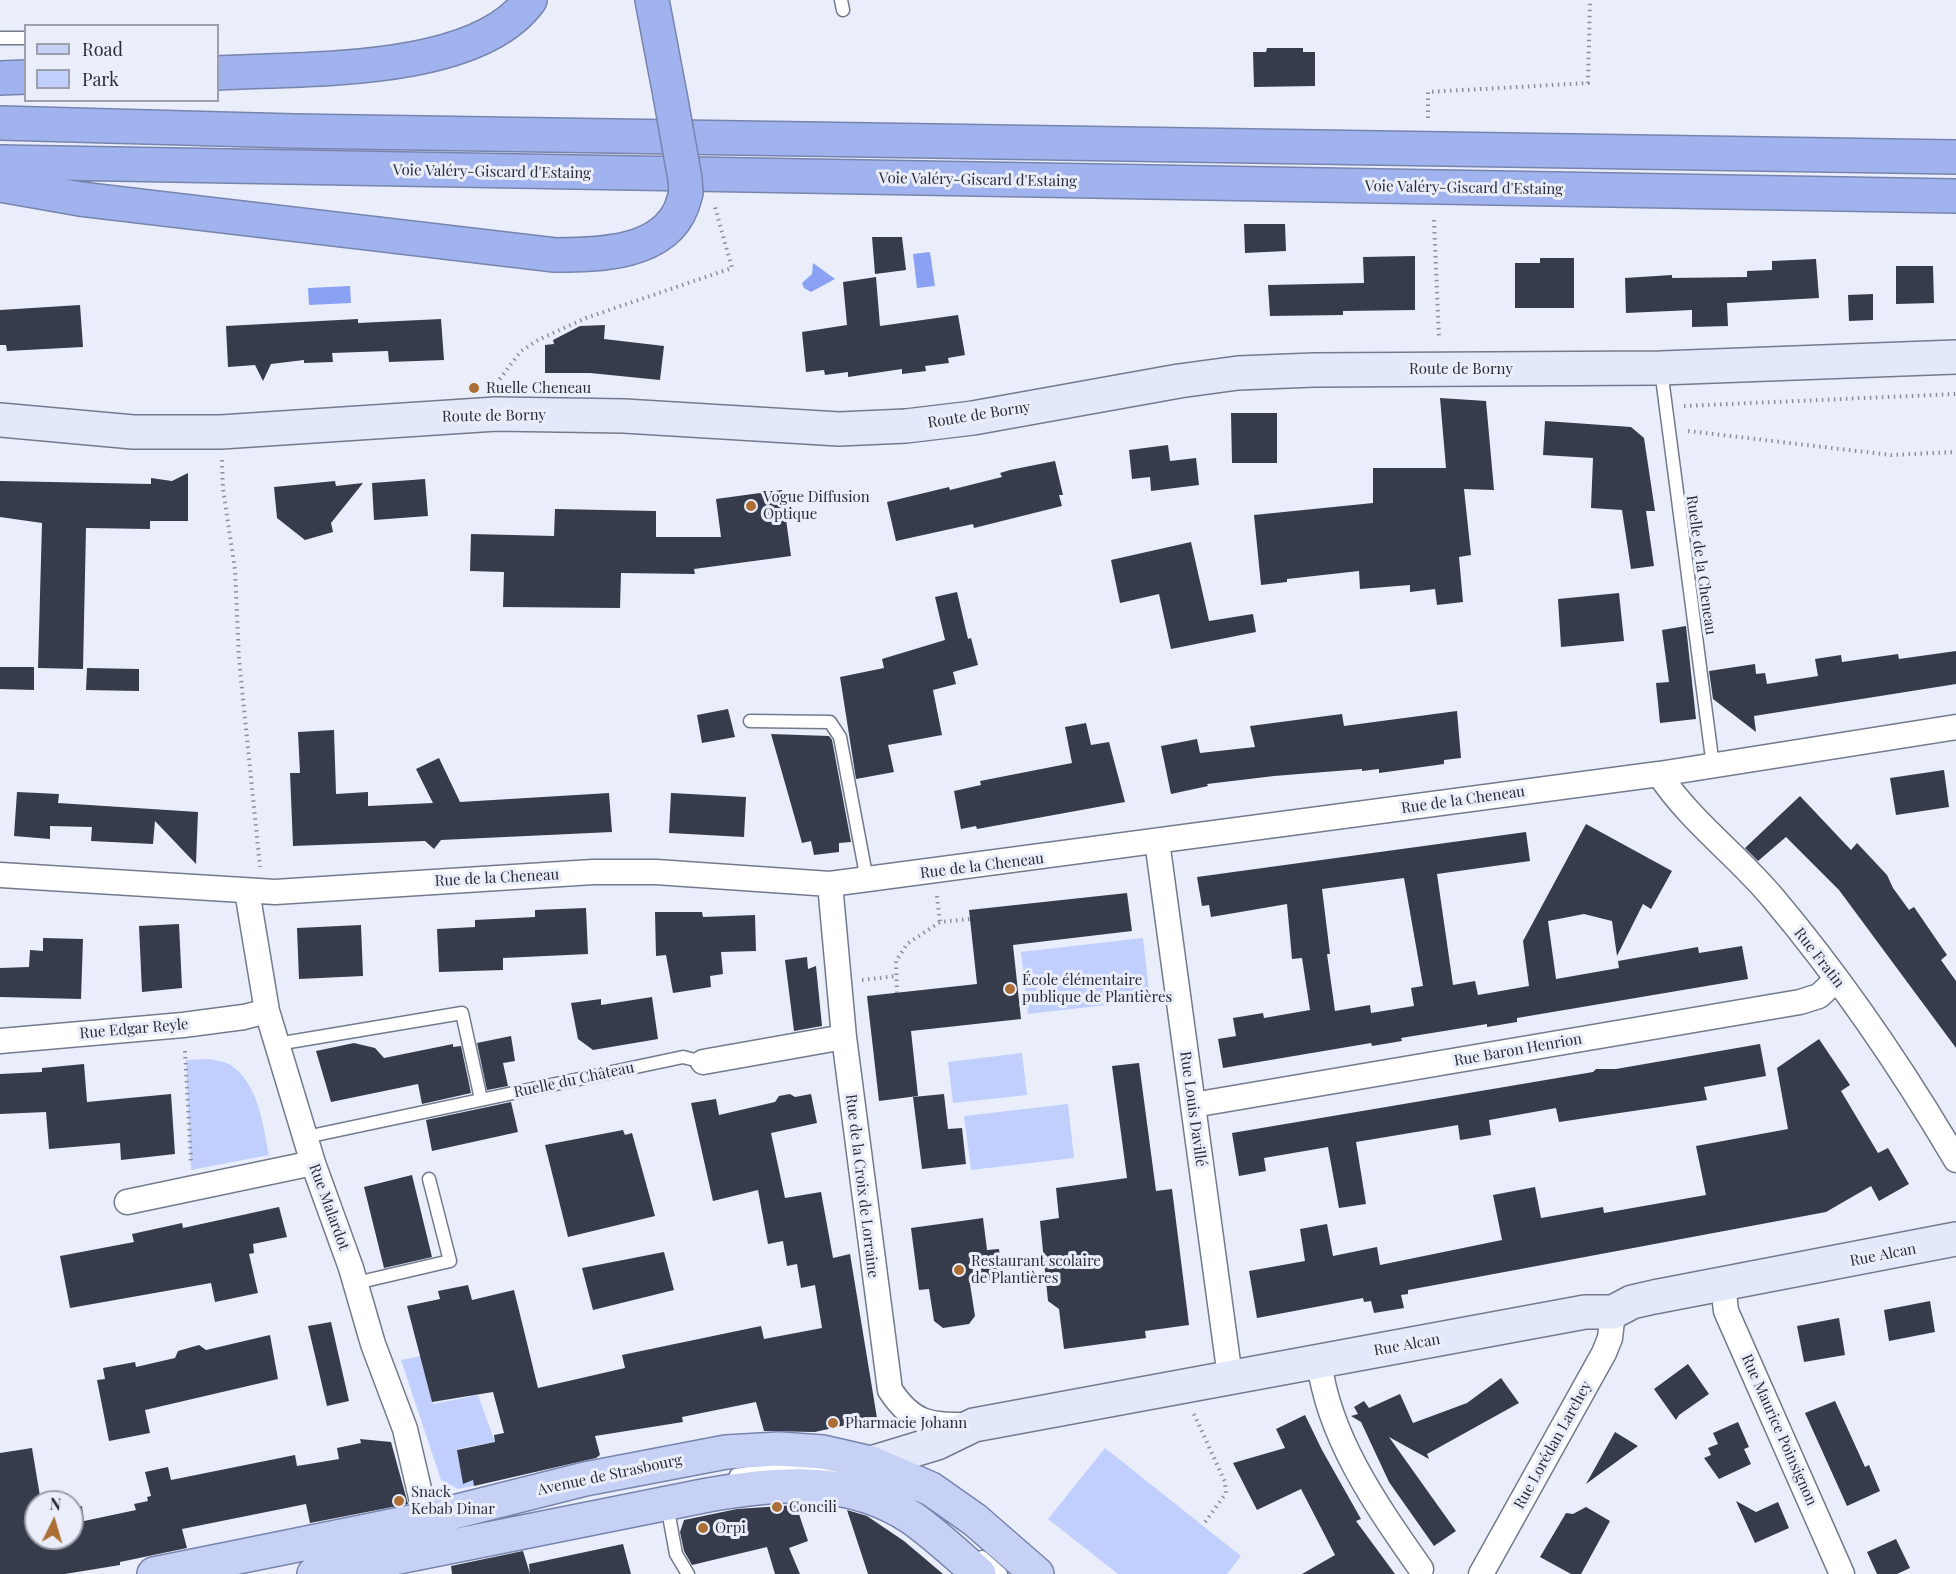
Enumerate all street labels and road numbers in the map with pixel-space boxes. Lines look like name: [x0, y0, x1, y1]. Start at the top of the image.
street label: Voie Valéry-Giscard d'Estaing: [393, 161, 591, 183]
street label: Voie Valéry-Giscard d'Estaing: [879, 169, 1077, 191]
street label: Voie Valéry-Giscard d'Estaing: [1365, 177, 1563, 199]
street label: Route de Borny: [1409, 360, 1513, 378]
street label: Route de Borny: [926, 398, 1032, 432]
street label: Route de Borny: [442, 406, 546, 426]
street label: Ruelle de la Cheneau: [1682, 494, 1720, 636]
street label: Rue de la Cheneau: [1400, 782, 1526, 818]
street label: Rue de la Cheneau: [919, 849, 1045, 883]
street label: Rue de la Cheneau: [434, 866, 560, 890]
street label: Rue Fratin: [1790, 924, 1848, 992]
street label: Rue Edgar Reyle: [79, 1015, 189, 1043]
street label: Rue Baron Henrion: [1453, 1030, 1583, 1070]
street label: Rue Louis Davillé: [1176, 1050, 1210, 1168]
street label: Ruelle du Château: [512, 1058, 636, 1102]
street label: Rue de la Croix de Lorraine: [842, 1093, 882, 1279]
street label: Rue Malardot: [305, 1161, 353, 1253]
street label: Rue Alcan: [1848, 1240, 1918, 1270]
street label: Rue Alcan: [1372, 1330, 1442, 1360]
street label: Rue Maurice Poinsignon: [1737, 1351, 1821, 1509]
street label: Rue Lorédan Larchey: [1510, 1378, 1596, 1512]
street label: Avenue de Strasbourg: [536, 1451, 684, 1499]

